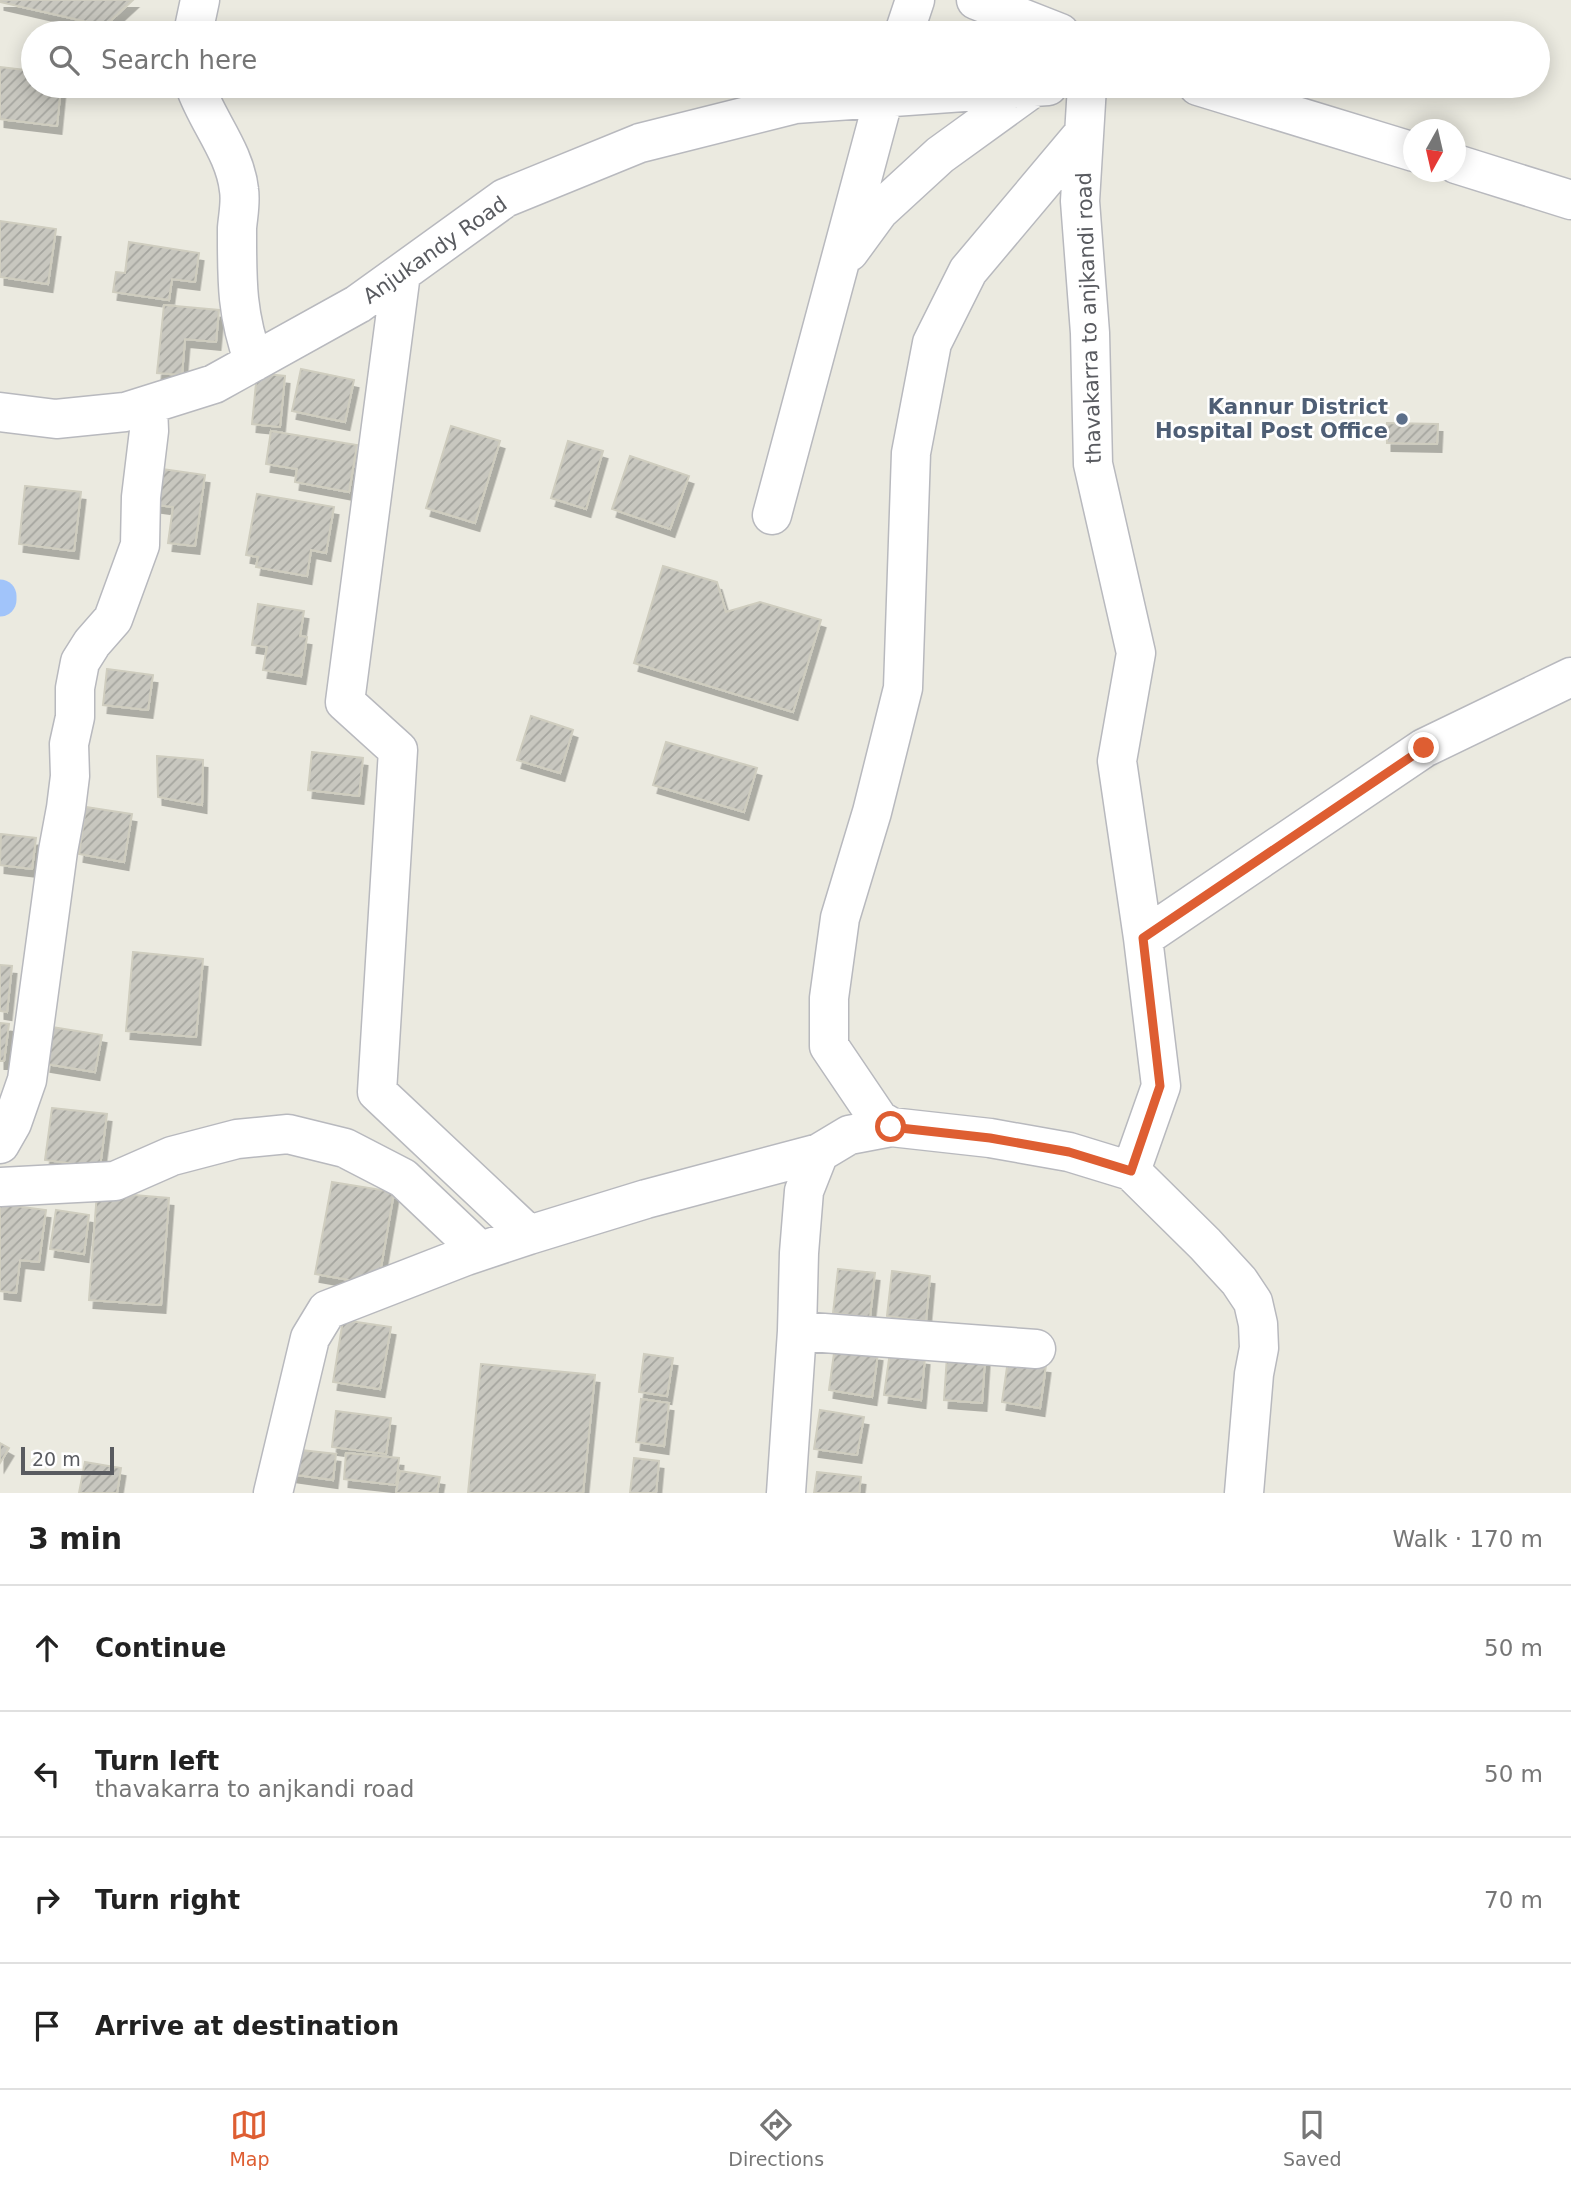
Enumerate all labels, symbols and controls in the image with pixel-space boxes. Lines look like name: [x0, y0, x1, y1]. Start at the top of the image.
search box: [21, 21, 1550, 98]
icon: search: [45, 41, 83, 79]
text: Search here: [101, 45, 257, 75]
north arrow: [1403, 119, 1466, 182]
street label: thavakarra to anjkandi road: [1072, 172, 1106, 464]
street label: Anjukandy Road: [359, 191, 511, 309]
place label: Kannur District Hospital Post Office: [1155, 395, 1388, 443]
marker: Kannur District Hospital Post Office: [1394, 411, 1410, 427]
route end: [1408, 732, 1439, 763]
route start: [875, 1111, 906, 1142]
scale bar: [21, 1444, 114, 1476]
text: 20 m: [32, 1448, 81, 1470]
text: 3 min: [28, 1521, 122, 1556]
text: Walk · 170 m: [1392, 1526, 1543, 1552]
icon: ahead: [28, 1629, 66, 1667]
text: Continue: [95, 1633, 226, 1663]
text: 50 m: [1484, 1635, 1543, 1661]
text: Turn left: [95, 1746, 219, 1776]
icon: left: [28, 1755, 66, 1793]
text: 50 m: [1484, 1761, 1543, 1787]
text: thavakarra to anjkandi road: [95, 1776, 414, 1802]
icon: right: [28, 1881, 66, 1919]
text: Turn right: [95, 1885, 240, 1915]
text: 70 m: [1484, 1887, 1543, 1913]
icon: arrive: [28, 2007, 66, 2045]
text: Arrive at destination: [95, 2011, 399, 2041]
tab: Map: [229, 2106, 270, 2170]
tab: Directions: [728, 2106, 824, 2170]
tab: Saved: [1283, 2106, 1342, 2170]

